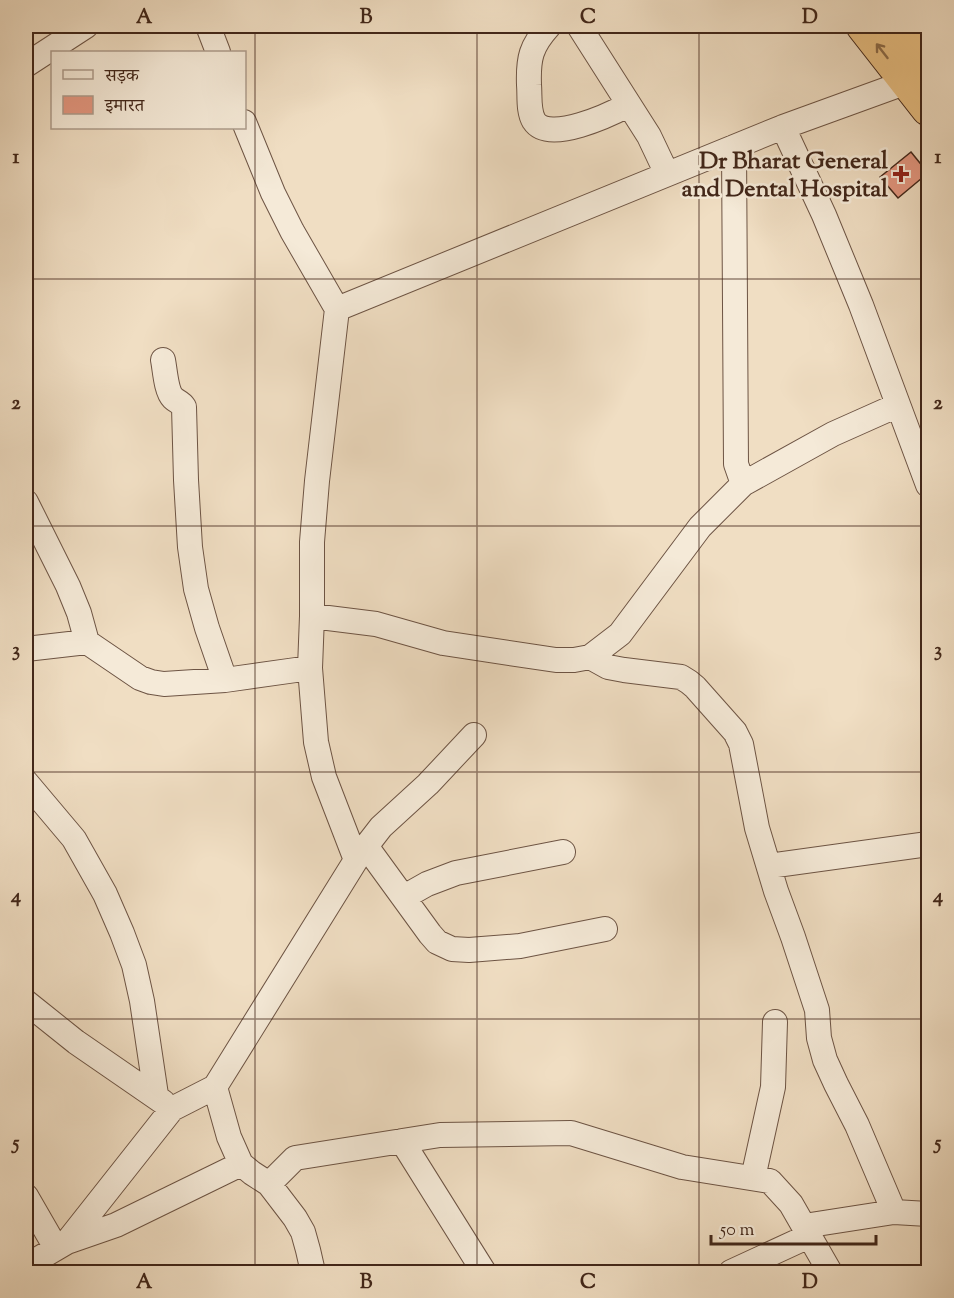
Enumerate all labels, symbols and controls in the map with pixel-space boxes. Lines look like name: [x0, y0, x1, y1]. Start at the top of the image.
text: A: [136, 4, 153, 33]
text: B: [360, 4, 373, 33]
text: C: [580, 4, 596, 33]
text: D: [802, 4, 818, 33]
one-way arrow: [876, 43, 889, 59]
legend: [51, 51, 246, 129]
text: सड़क: [104, 64, 140, 90]
text: इमारत: [104, 94, 145, 120]
text: 1: [13, 144, 20, 173]
text: 1: [935, 144, 942, 173]
place label: Dr Bharat General and Dental Hospital: [682, 145, 888, 207]
marker: Dr Bharat General and Dental Hospital: [892, 165, 910, 183]
text: 2: [11, 390, 21, 419]
text: 2: [933, 390, 943, 419]
text: 3: [12, 637, 20, 666]
text: 3: [934, 637, 942, 666]
text: 4: [10, 883, 21, 912]
text: 4: [932, 883, 943, 912]
text: 5: [11, 1130, 20, 1159]
text: 5: [933, 1130, 942, 1159]
scale bar: [711, 1208, 876, 1246]
text: 50 m: [719, 1218, 755, 1244]
text: A: [136, 1269, 153, 1298]
text: B: [360, 1269, 373, 1298]
text: C: [580, 1269, 596, 1298]
text: D: [802, 1269, 818, 1298]

